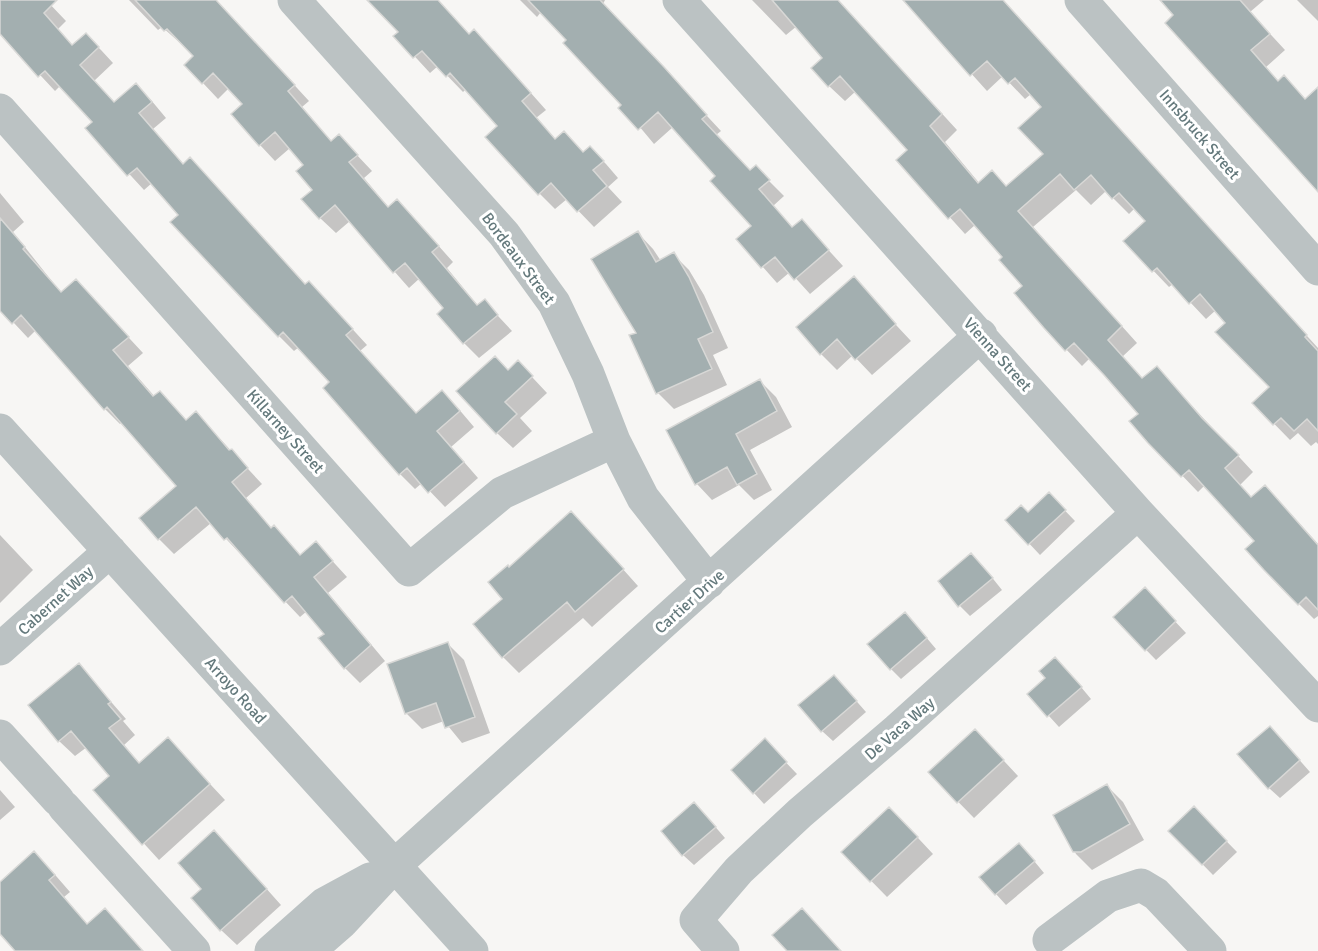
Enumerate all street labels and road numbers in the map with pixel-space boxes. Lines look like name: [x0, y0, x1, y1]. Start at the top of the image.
street label: Innsbruck Street: [1155, 85, 1244, 184]
street label: Bordeaux Street: [477, 209, 559, 309]
street label: Vienna Street: [959, 314, 1036, 396]
street label: Killarney Street: [242, 385, 329, 478]
street label: Cabernet Way: [14, 561, 98, 640]
street label: Cartier Drive: [651, 565, 729, 638]
street label: Arroyo Road: [200, 653, 270, 728]
street label: De Vaca Way: [861, 693, 939, 765]

